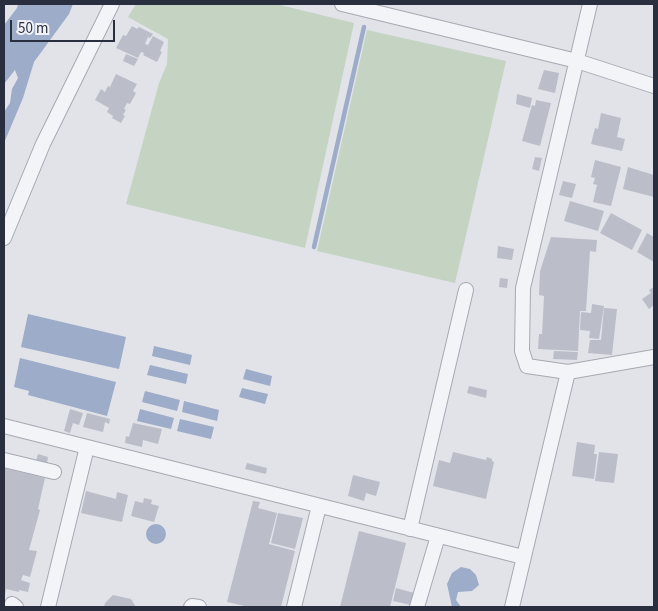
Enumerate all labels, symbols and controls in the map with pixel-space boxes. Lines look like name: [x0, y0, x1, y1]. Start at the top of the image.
scale bar: [12, 10, 118, 42]
text: 50 m: [18, 18, 48, 39]

